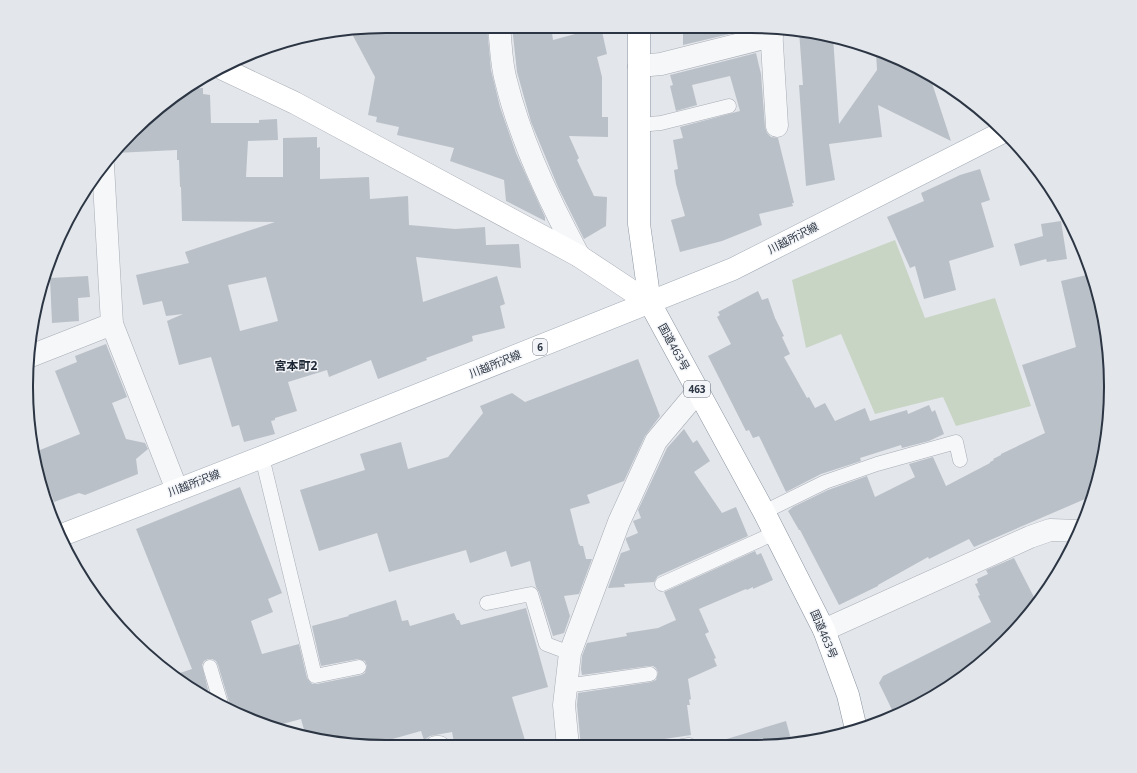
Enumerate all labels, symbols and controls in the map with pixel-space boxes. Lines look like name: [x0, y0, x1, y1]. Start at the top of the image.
street label: 川越所沢線: [765, 218, 821, 257]
street label: 国道463号: [655, 320, 694, 373]
road number: 6: [533, 339, 547, 355]
street label: 川越所沢線: [467, 346, 523, 381]
district label: 宮本町2: [275, 357, 318, 374]
road number: 463: [684, 381, 710, 397]
street label: 川越所沢線: [165, 466, 222, 499]
street label: 国道463号: [807, 607, 841, 661]

